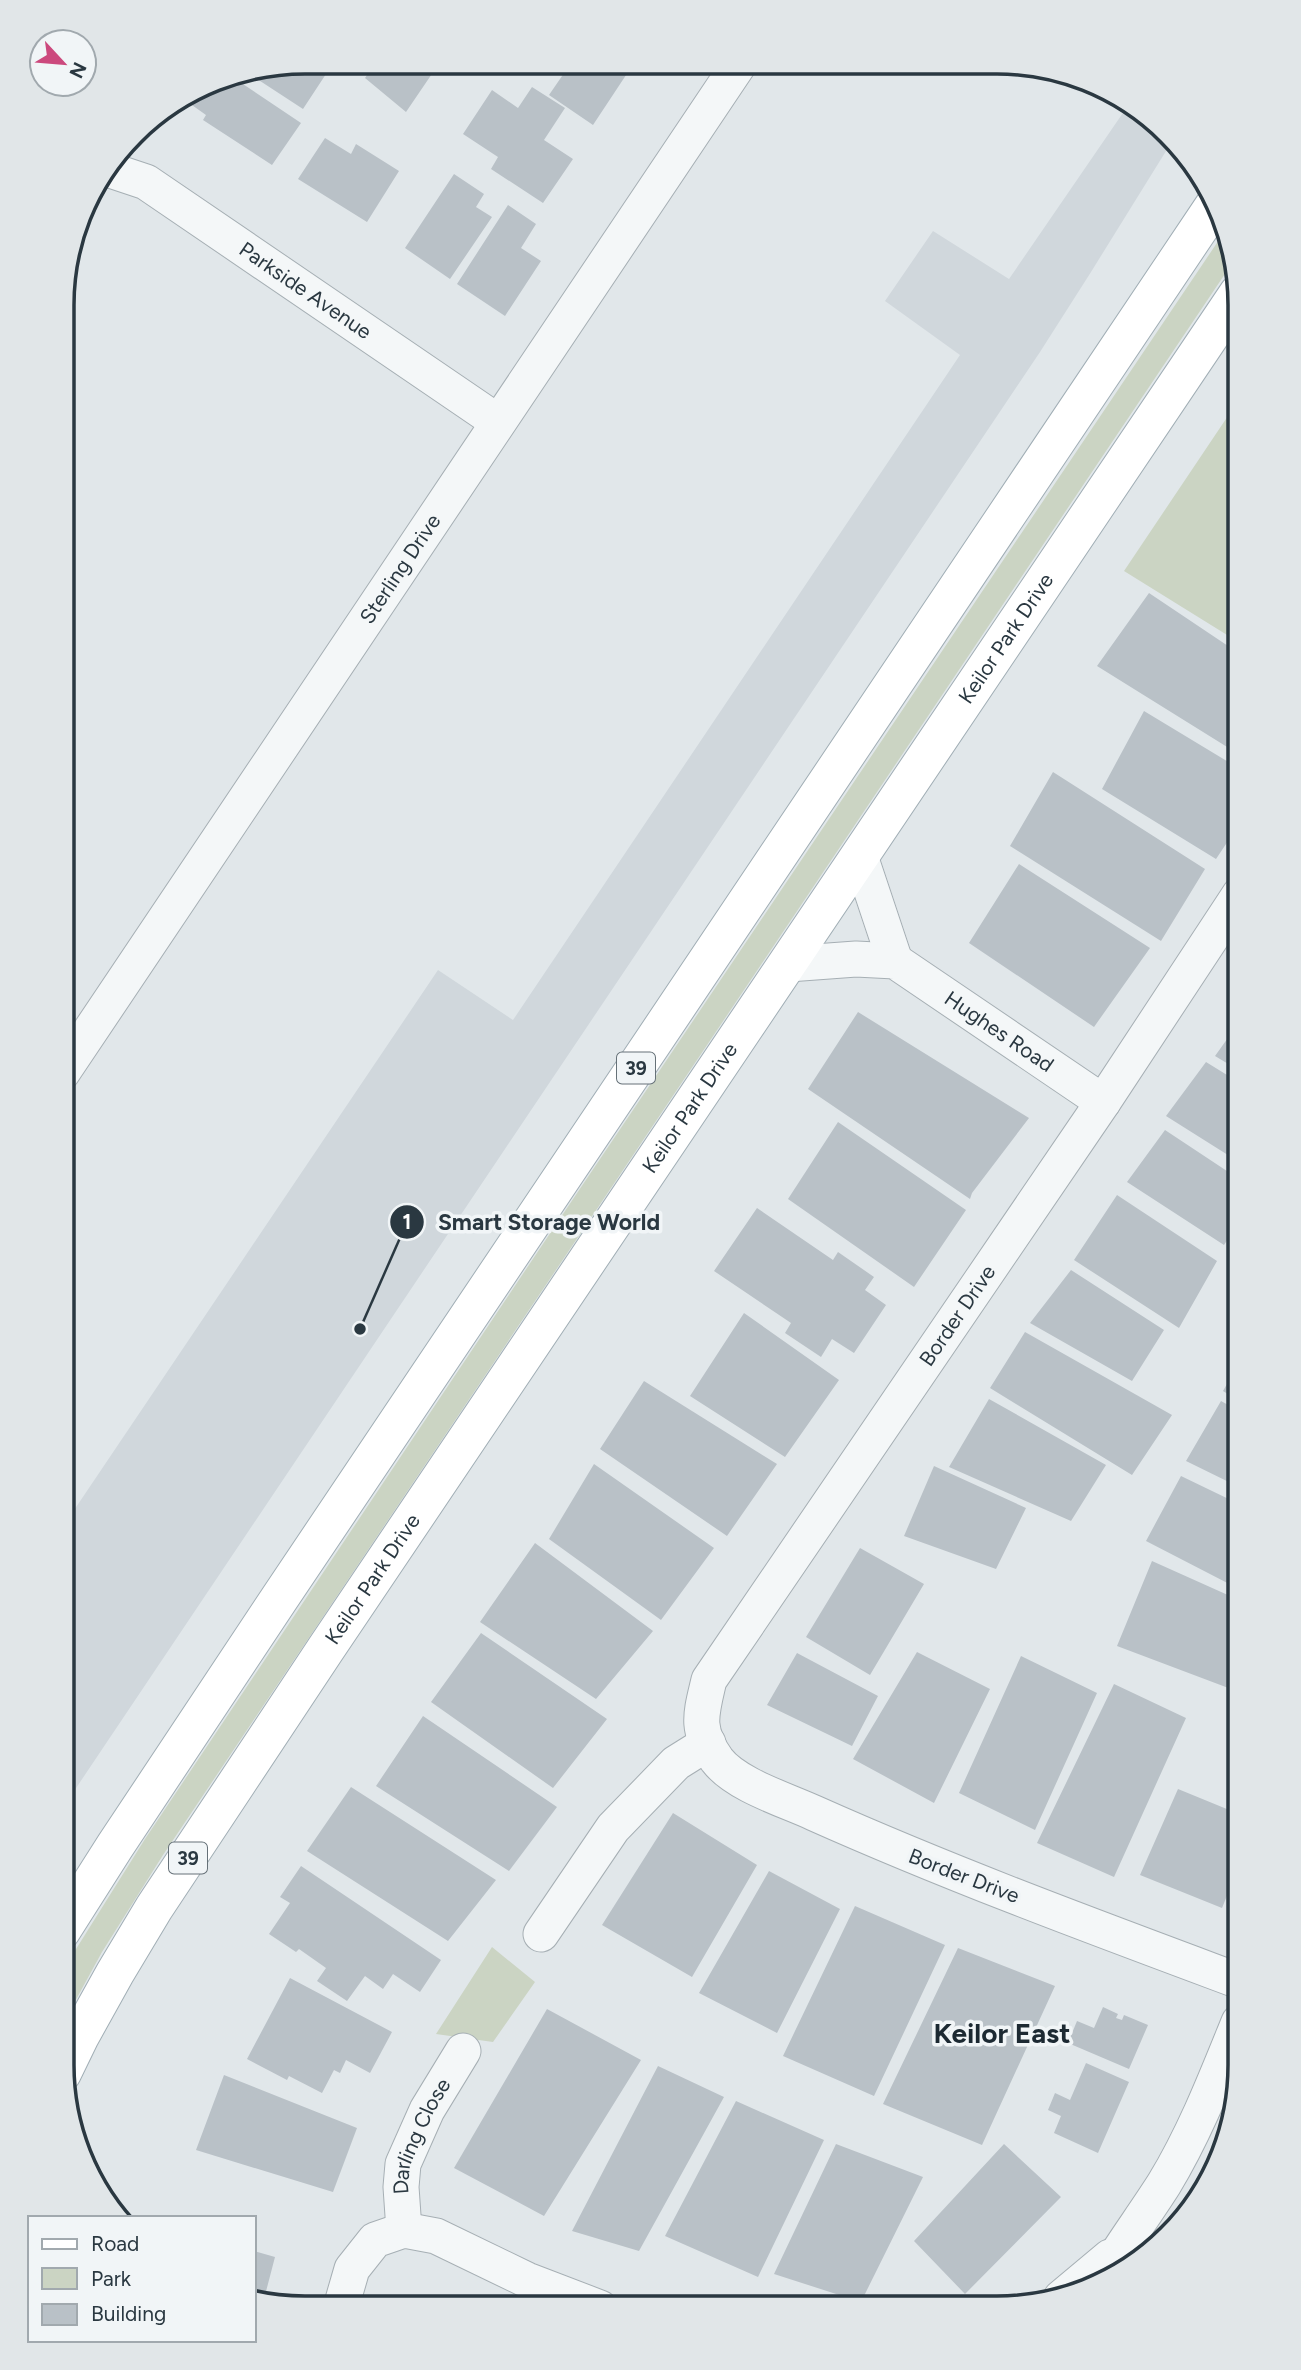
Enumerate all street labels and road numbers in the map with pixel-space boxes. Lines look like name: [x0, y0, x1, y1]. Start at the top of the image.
street label: Parkside Avenue: [235, 236, 377, 344]
street label: Sterling Drive: [354, 509, 445, 628]
street label: Keilor Park Drive: [953, 568, 1058, 708]
street label: Hughes Road: [940, 985, 1059, 1077]
street label: Keilor Park Drive: [637, 1038, 742, 1178]
road number: 39: [617, 1052, 655, 1084]
street label: Border Drive: [914, 1260, 1000, 1371]
street label: Keilor Park Drive: [320, 1509, 425, 1649]
road number: 39: [169, 1842, 207, 1874]
street label: Border Drive: [905, 1843, 1023, 1908]
street label: Darling Close: [388, 2073, 455, 2195]

